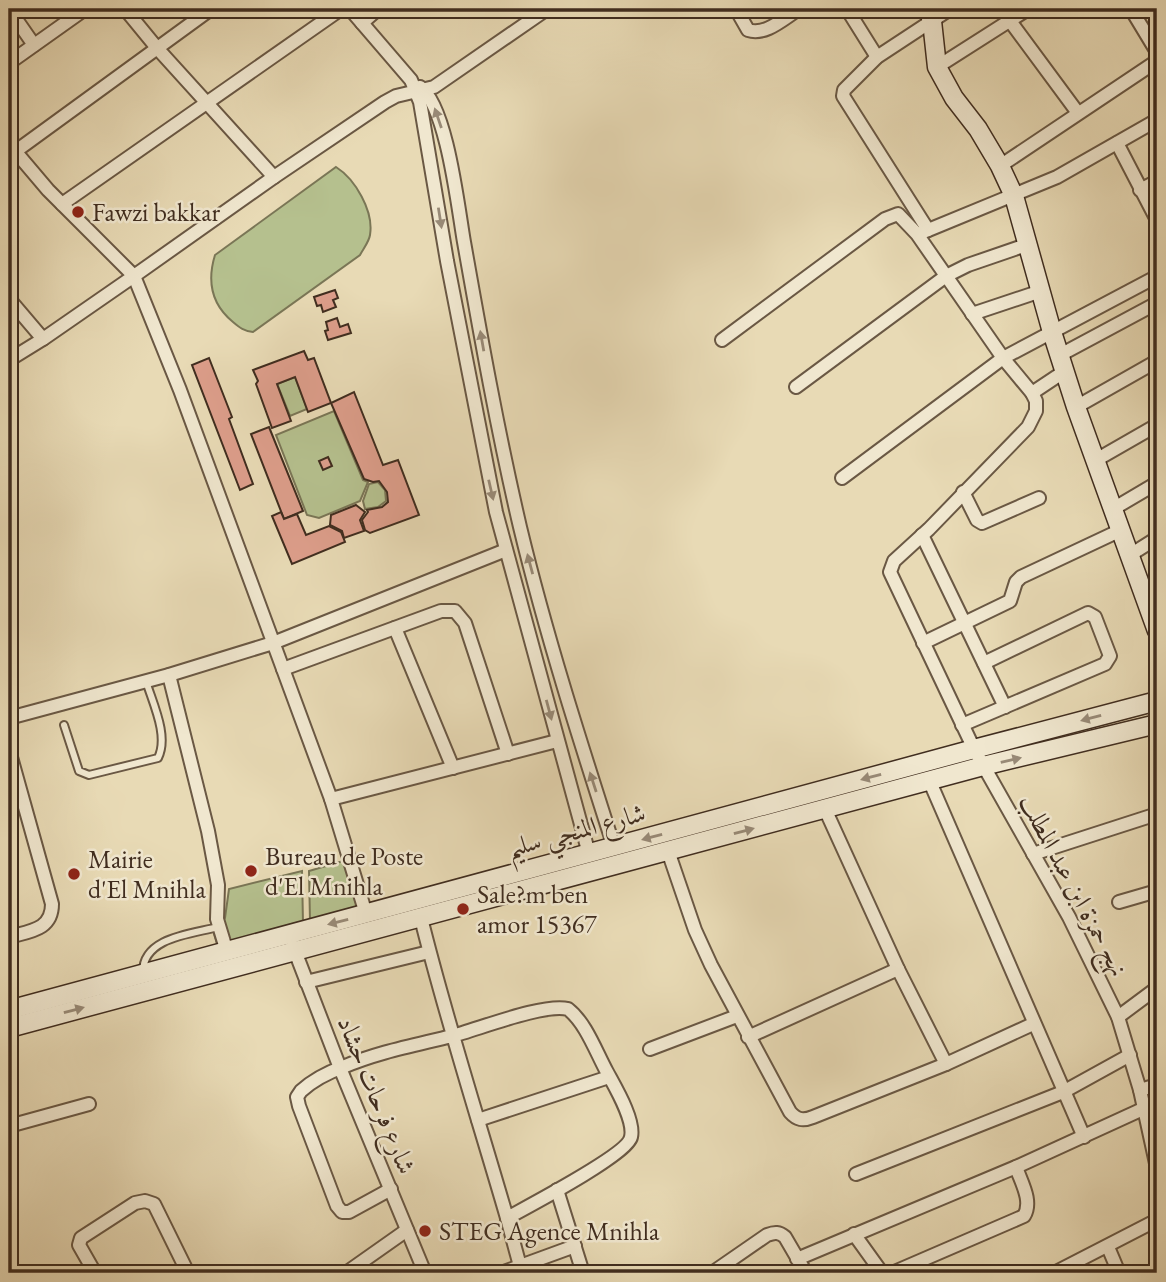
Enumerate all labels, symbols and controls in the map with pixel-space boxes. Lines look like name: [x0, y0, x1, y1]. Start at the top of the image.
one-way arrow: [432, 108, 443, 129]
place label: Fawzi bakkar: [92, 195, 221, 229]
marker: Fawzi bakkar: [70, 204, 86, 220]
one-way arrow: [435, 208, 446, 230]
one-way arrow: [476, 330, 487, 352]
one-way arrow: [486, 479, 497, 501]
one-way arrow: [524, 552, 535, 574]
one-way arrow: [544, 699, 555, 721]
one-way arrow: [1080, 713, 1102, 724]
one-way arrow: [1000, 754, 1022, 765]
one-way arrow: [588, 771, 598, 792]
one-way arrow: [861, 772, 882, 782]
street label: نهج حمزة ابن عبد المطلب: [1005, 788, 1136, 985]
street label: شارع المنجي سليم: [503, 795, 651, 874]
one-way arrow: [734, 826, 755, 836]
one-way arrow: [641, 832, 662, 842]
place label: Bureau de Poste d'El Mnihla: [265, 839, 423, 903]
place label: Mairie d'El Mnihla: [88, 842, 207, 906]
marker: Bureau de Poste d'El Mnihla: [243, 863, 259, 879]
marker: Mairie d'El Mnihla: [66, 866, 82, 882]
place label: Sale?m ben amor 15367: [477, 877, 597, 941]
marker: Sale?m ben amor 15367: [455, 901, 471, 917]
one-way arrow: [327, 917, 349, 928]
one-way arrow: [64, 1004, 85, 1014]
street label: شارع فرحات حشاد: [325, 1011, 424, 1181]
place label: STEG Agence Mnihla: [439, 1214, 660, 1248]
marker: STEG Agence Mnihla: [417, 1223, 433, 1239]

